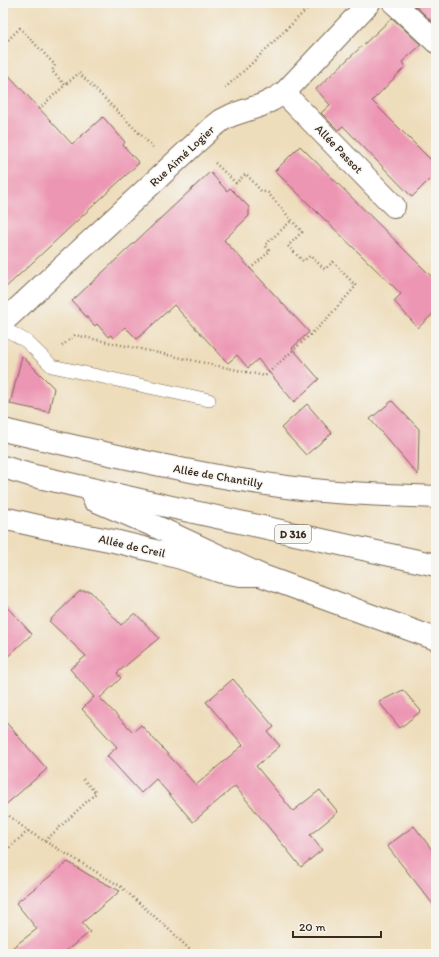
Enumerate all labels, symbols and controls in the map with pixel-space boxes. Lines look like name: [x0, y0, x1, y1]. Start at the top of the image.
street label: Rue Aimé Logier: [147, 122, 217, 190]
street label: Allée Passot: [312, 122, 366, 177]
street label: Allée de Chantilly: [172, 461, 264, 491]
road number: D 316: [275, 525, 311, 543]
street label: Allée de Creil: [97, 532, 167, 561]
scale bar: [293, 913, 381, 939]
text: 20 m: [299, 920, 326, 934]

